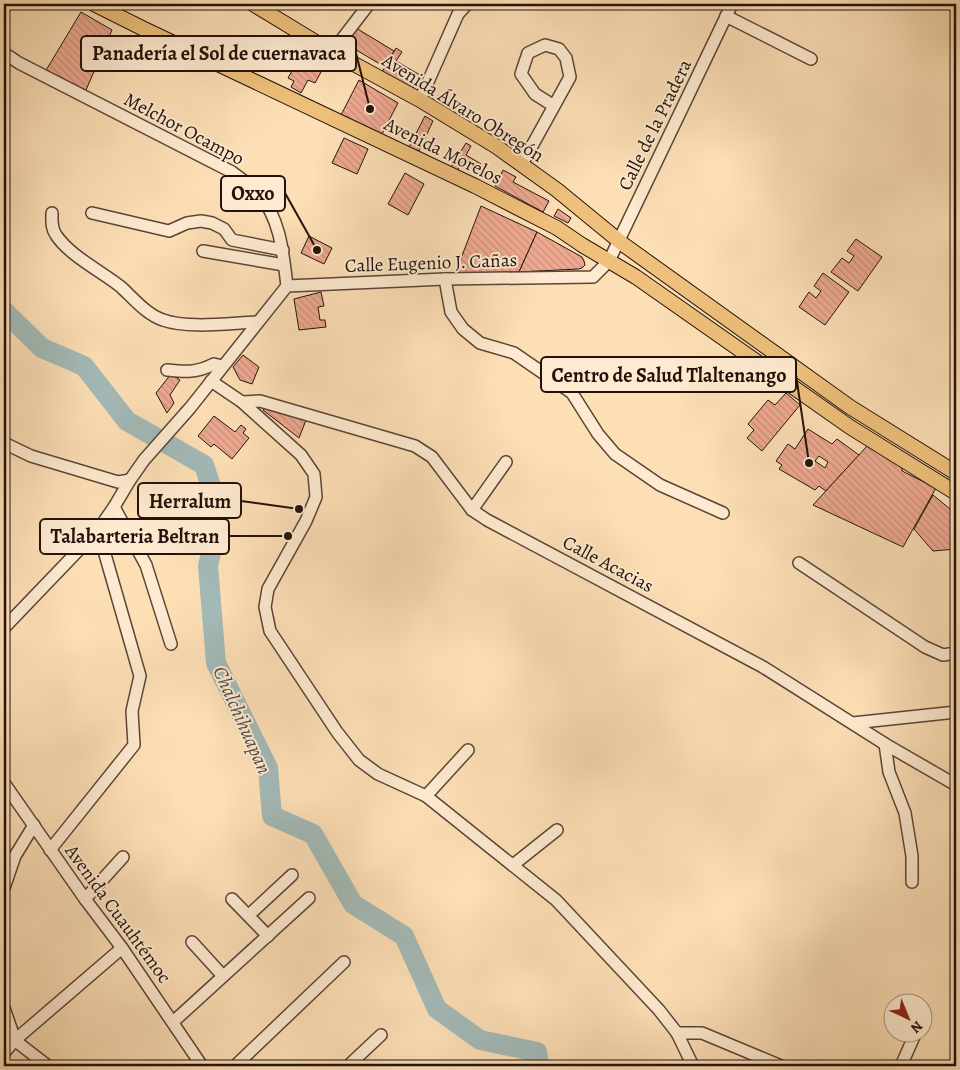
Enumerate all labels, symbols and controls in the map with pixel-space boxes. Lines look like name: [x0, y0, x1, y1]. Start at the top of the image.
callout: Panadería el Sol de cuernavaca: [81, 36, 356, 71]
text: Panadería el Sol de cuernavaca: [92, 40, 346, 67]
street label: Avenida Álvaro Obregón: [376, 47, 549, 168]
street label: Calle de la Pradera: [612, 55, 698, 195]
street label: Melchor Ocampo: [119, 86, 249, 172]
street label: Avenida Morelos: [379, 111, 506, 191]
callout: Oxxo: [221, 176, 285, 211]
text: Oxxo: [231, 180, 275, 207]
street label: Calle Eugenio J. Cañas: [344, 247, 518, 279]
callout: Centro de Salud Tlaltenango: [541, 357, 796, 392]
text: Centro de Salud Tlaltenango: [552, 362, 786, 389]
callout: Herralum: [138, 483, 241, 518]
text: Herralum: [149, 488, 232, 515]
callout: Talabarteria Beltran: [40, 519, 229, 554]
text: Talabarteria Beltran: [51, 523, 219, 550]
street label: Calle Acacias: [558, 529, 658, 599]
water label: Chalchihuapan: [206, 662, 278, 778]
street label: Avenida Cuauhtémoc: [58, 839, 177, 989]
north arrow: [882, 992, 932, 1042]
text: N: [906, 1017, 927, 1037]

